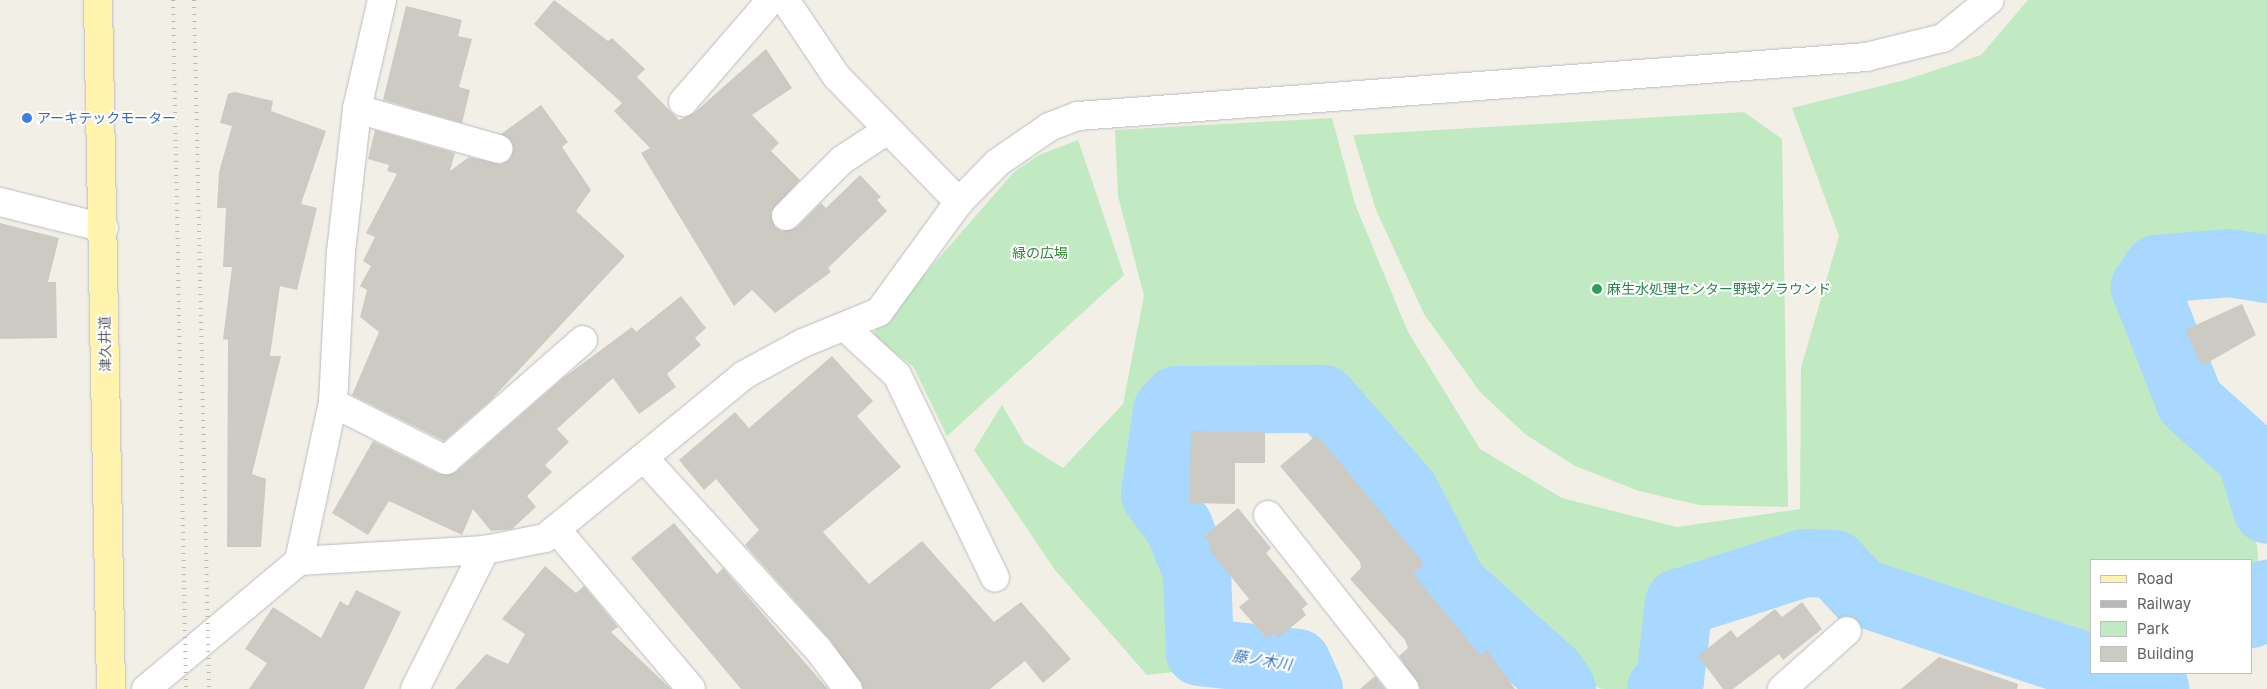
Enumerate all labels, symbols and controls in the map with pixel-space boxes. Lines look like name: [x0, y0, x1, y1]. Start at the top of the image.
place label: アーキテックモーター: [37, 110, 176, 126]
marker: アーキテックモーター: [21, 112, 33, 124]
park label: 緑の広場: [1012, 245, 1068, 261]
place label: 麻生水処理センター野球グラウンド: [1607, 281, 1831, 297]
marker: 麻生水処理センター野球グラウンド: [1591, 283, 1603, 295]
street label: 津久井道: [96, 316, 114, 372]
legend: [2090, 559, 2252, 674]
text: Road: [2137, 569, 2173, 588]
text: Railway: [2137, 594, 2191, 613]
text: Park: [2137, 619, 2169, 638]
text: Building: [2137, 644, 2194, 663]
water label: 藤ノ木川: [1231, 646, 1293, 674]

